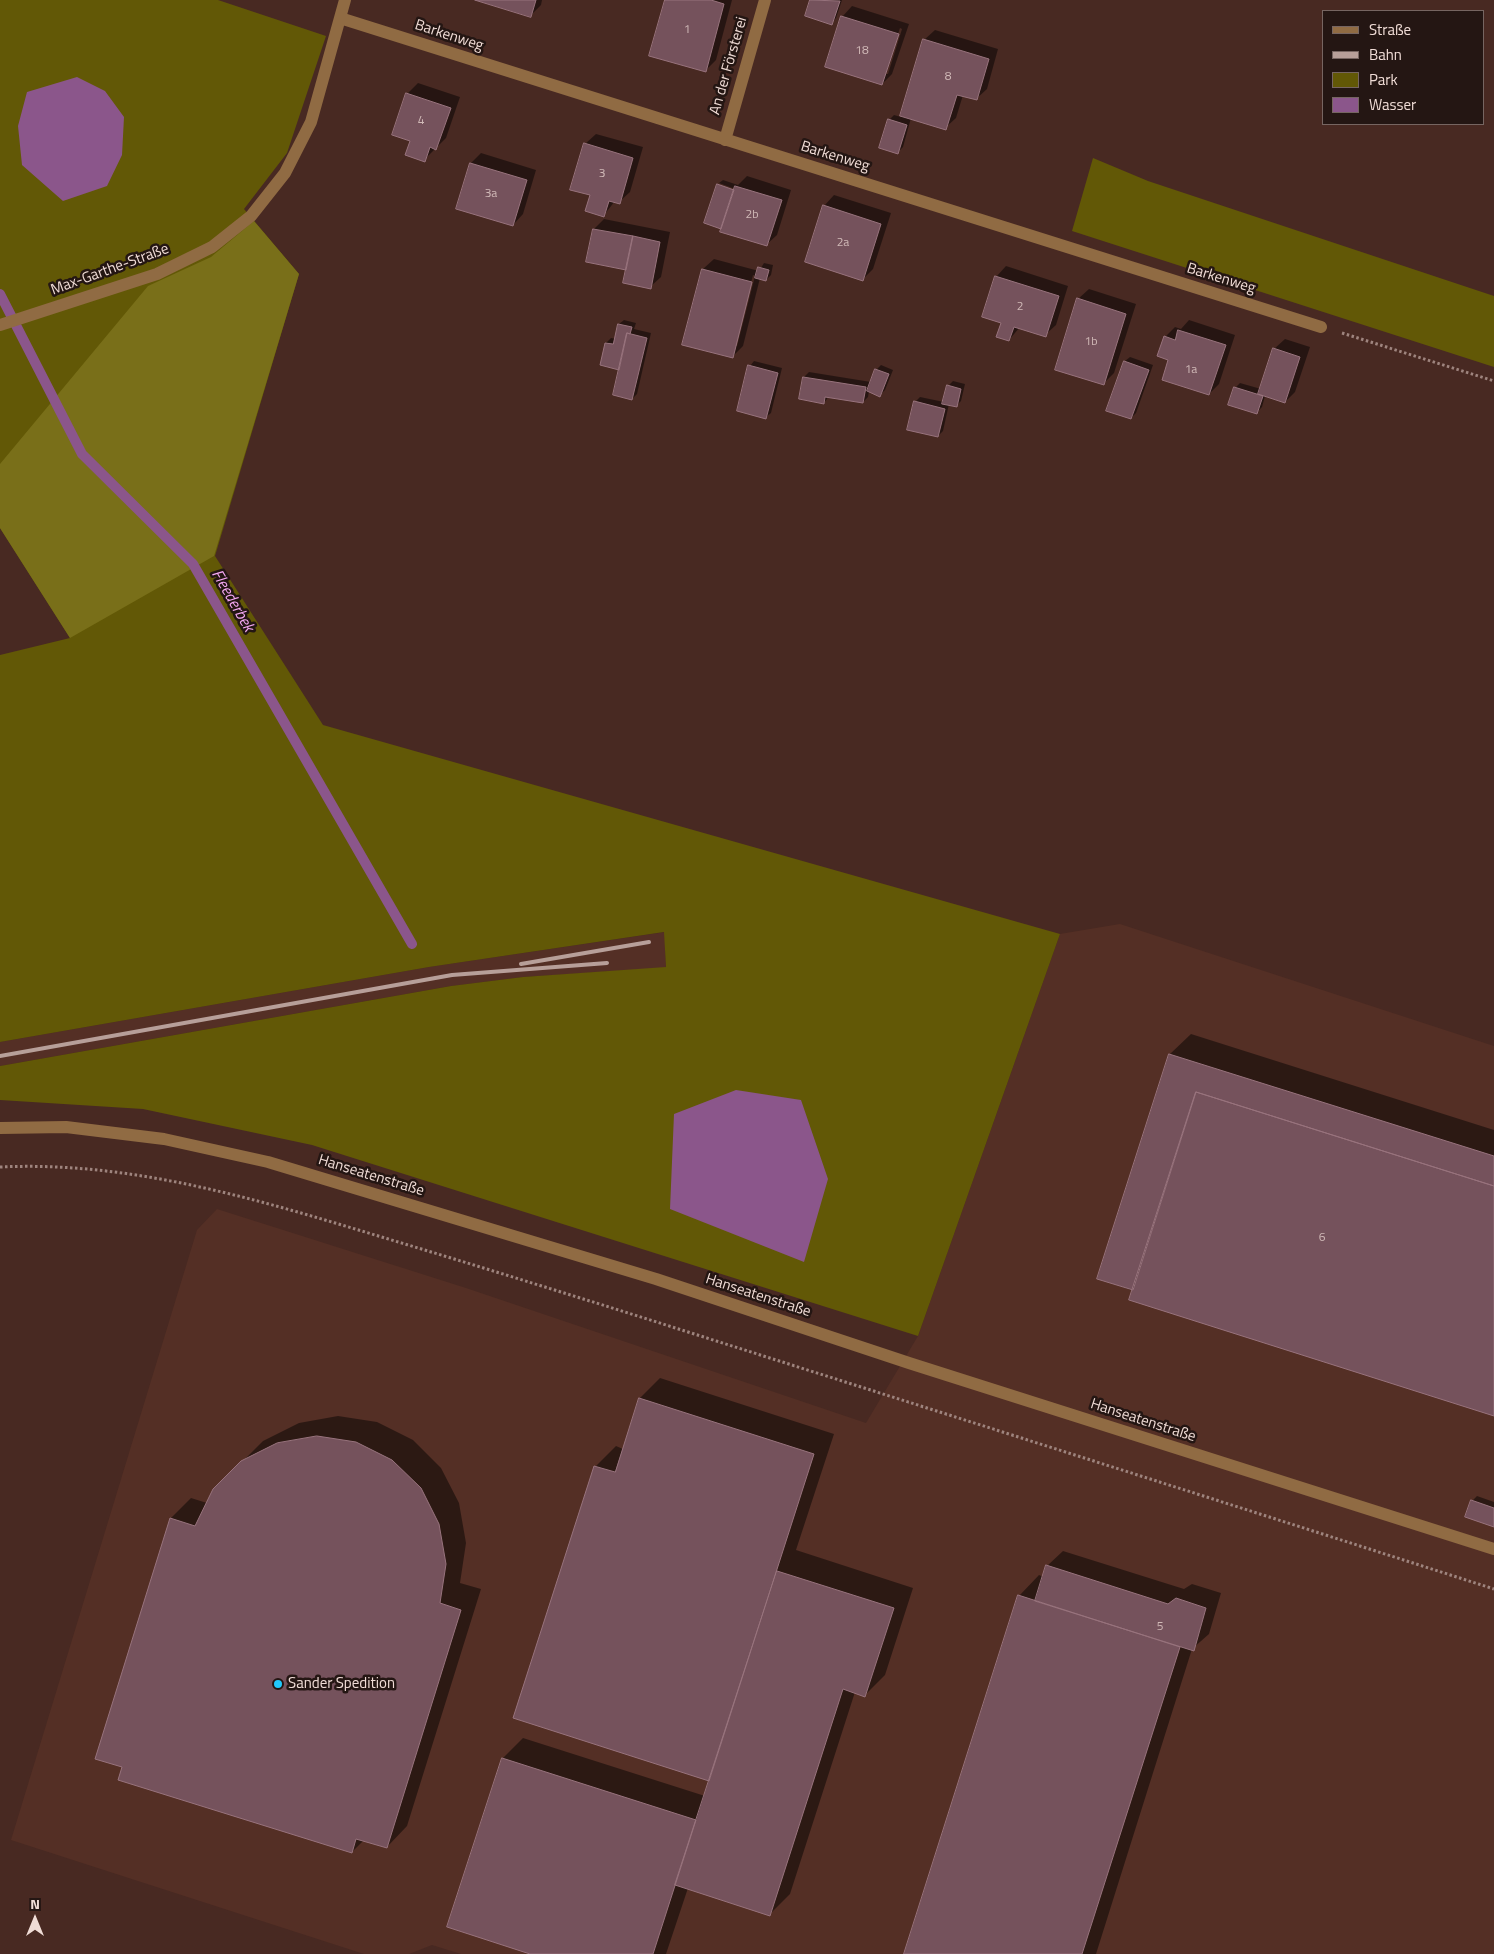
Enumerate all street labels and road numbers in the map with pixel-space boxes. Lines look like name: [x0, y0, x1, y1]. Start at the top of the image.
street label: An der Försterei: [706, 15, 752, 117]
street label: Barkenweg: [412, 16, 486, 56]
street label: Barkenweg: [798, 138, 872, 176]
street label: Max-Garthe-Straße: [49, 240, 171, 300]
street label: Barkenweg: [1184, 260, 1258, 298]
street label: Hanseatenstraße: [316, 1151, 426, 1201]
street label: Hanseatenstraße: [703, 1270, 813, 1322]
street label: Hanseatenstraße: [1088, 1395, 1198, 1447]

